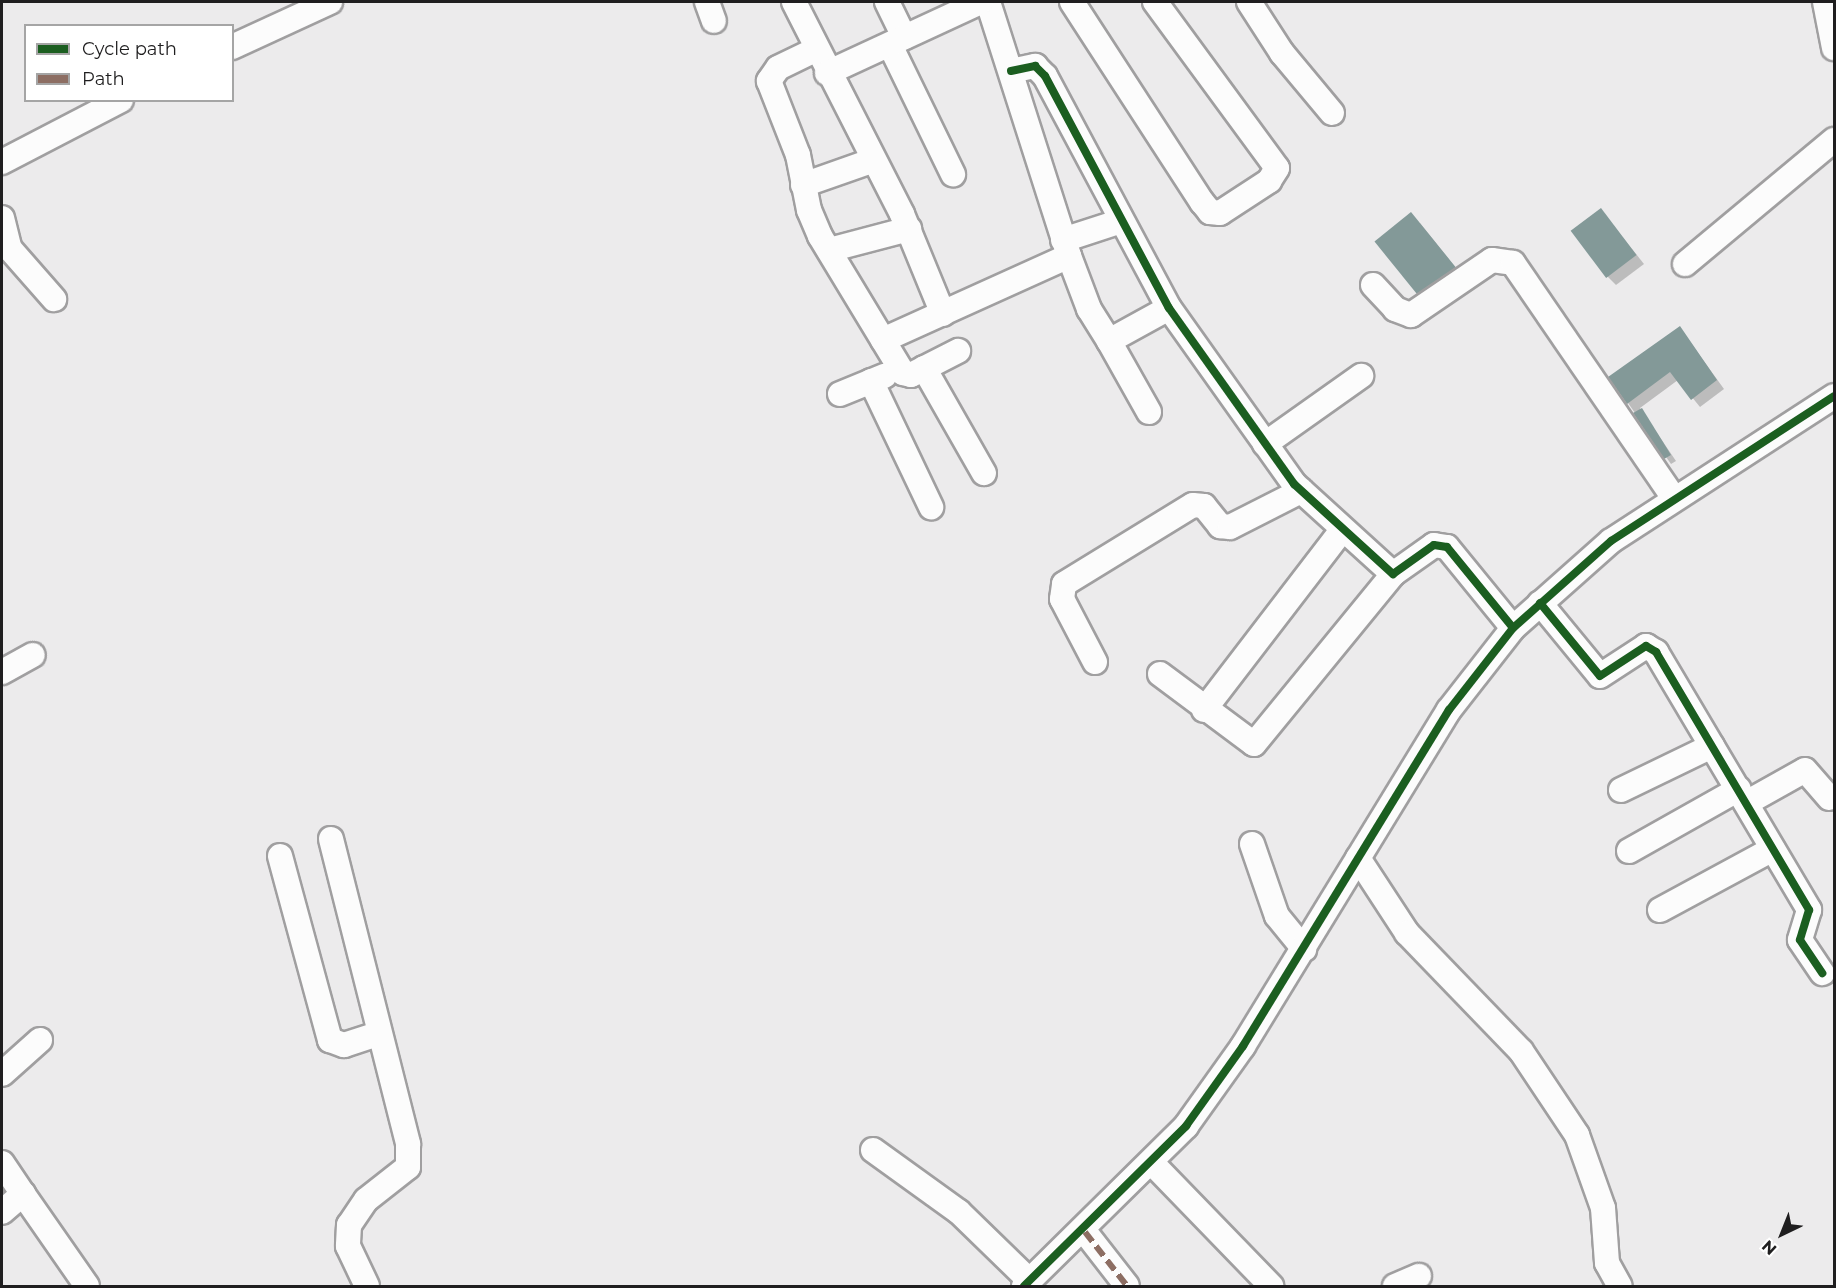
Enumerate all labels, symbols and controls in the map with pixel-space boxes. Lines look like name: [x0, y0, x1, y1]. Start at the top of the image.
legend: [24, 24, 234, 102]
text: Cycle path: [82, 38, 177, 60]
text: Path: [82, 68, 125, 90]
north arrow: [1752, 1204, 1812, 1264]
text: N: [1758, 1236, 1781, 1259]

